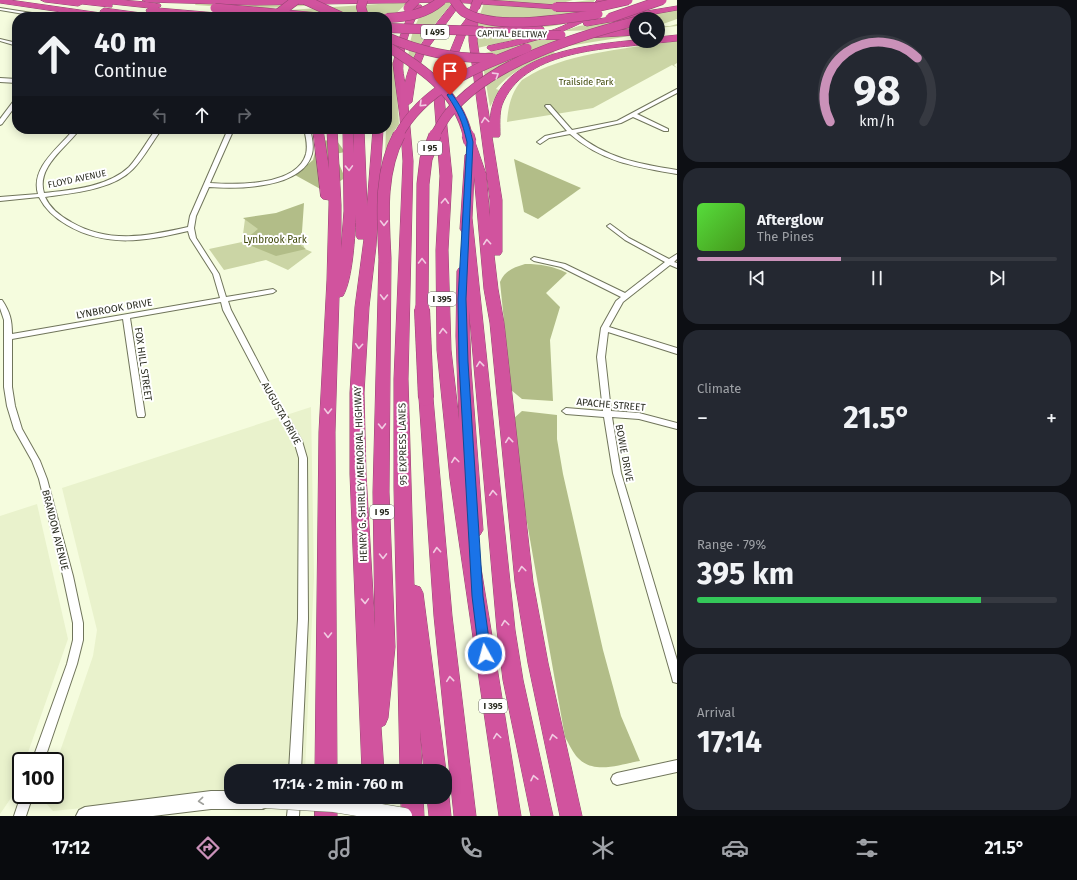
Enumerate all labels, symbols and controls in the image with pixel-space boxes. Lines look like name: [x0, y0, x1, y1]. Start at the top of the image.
map controls: [629, 12, 665, 48]
button: search: [629, 12, 665, 48]
road number: I 495: [421, 25, 449, 39]
text: 40 m: [94, 26, 157, 59]
icon: ahead: [28, 28, 80, 80]
street label: CAPITAL BELTWAY: [477, 28, 547, 40]
pin: [433, 54, 467, 95]
text: Continue: [94, 60, 167, 82]
icon: arrive: [439, 60, 461, 82]
text: 98: [853, 66, 901, 116]
one-way arrow: [491, 73, 498, 80]
park label: Trailside Park: [559, 77, 614, 87]
one-way arrow: [419, 99, 427, 107]
icon: left: [149, 104, 171, 126]
icon: ahead: [191, 104, 213, 126]
icon: right: [233, 104, 255, 126]
text: km/h: [859, 113, 895, 130]
one-way arrow: [481, 117, 490, 123]
road number: I 95: [418, 141, 442, 155]
one-way arrow: [345, 165, 353, 171]
street label: FLOYD AVENUE: [47, 168, 107, 190]
one-way arrow: [441, 198, 450, 204]
text: Afterglow: [757, 211, 823, 229]
one-way arrow: [380, 220, 389, 226]
text: The Pines: [757, 229, 814, 244]
park label: Lynbrook Park: [243, 234, 308, 246]
one-way arrow: [482, 239, 491, 246]
one-way arrow: [418, 258, 426, 264]
icon: previous: [746, 267, 768, 289]
icon: pause: [866, 267, 888, 289]
icon: next: [986, 267, 1008, 289]
road number: I 395: [428, 292, 456, 306]
one-way arrow: [380, 294, 388, 300]
street label: LYNBROOK DRIVE: [75, 296, 153, 322]
street label: FOX HILL STREET: [132, 327, 154, 403]
one-way arrow: [438, 328, 447, 334]
one-way arrow: [355, 343, 364, 349]
one-way arrow: [476, 361, 485, 367]
street label: AUGUSTA DRIVE: [259, 380, 303, 447]
text: Climate: [697, 381, 741, 396]
street label: HENRY G. SHIRLEY MEMORIAL HIGHWAY: [352, 385, 370, 562]
street label: APACHE STREET: [576, 396, 647, 414]
text: 21.5°: [843, 400, 911, 436]
street label: 95 EXPRESS LANES: [396, 402, 410, 485]
text: −: [697, 405, 708, 432]
text: +: [1046, 405, 1057, 432]
one-way arrow: [324, 408, 332, 414]
one-way arrow: [378, 423, 386, 429]
street label: BOWIE DRIVE: [613, 423, 635, 483]
one-way arrow: [505, 437, 514, 443]
one-way arrow: [451, 457, 460, 464]
street label: BRANDON AVENUE: [39, 489, 71, 572]
one-way arrow: [489, 490, 498, 496]
road number: I 95: [370, 505, 394, 519]
text: Range · 79%: [697, 537, 766, 552]
one-way arrow: [433, 547, 442, 553]
one-way arrow: [378, 553, 387, 559]
text: 395 km: [697, 556, 794, 592]
one-way arrow: [518, 566, 527, 572]
one-way arrow: [360, 598, 369, 604]
one-way arrow: [501, 619, 510, 626]
one-way arrow: [324, 632, 332, 638]
position arrow: [464, 633, 506, 675]
one-way arrow: [446, 676, 455, 682]
road number: I 395: [479, 699, 507, 713]
text: Arrival: [697, 705, 735, 720]
text: 17:14: [697, 724, 762, 760]
one-way arrow: [493, 733, 502, 739]
one-way arrow: [550, 734, 558, 740]
speed limit sign: 100: [12, 752, 64, 804]
text: 17:14 · 2 min · 760 m: [272, 775, 404, 793]
one-way arrow: [530, 775, 538, 781]
one-way arrow: [198, 797, 204, 806]
icon: directions: [194, 834, 222, 862]
icon: music: [326, 834, 354, 862]
icon: phone: [457, 834, 485, 862]
icon: climate: [589, 834, 617, 862]
icon: car: [721, 834, 749, 862]
icon: filters: [853, 834, 881, 862]
text: 17:12: [52, 837, 90, 859]
text: 21.5°: [984, 837, 1025, 859]

